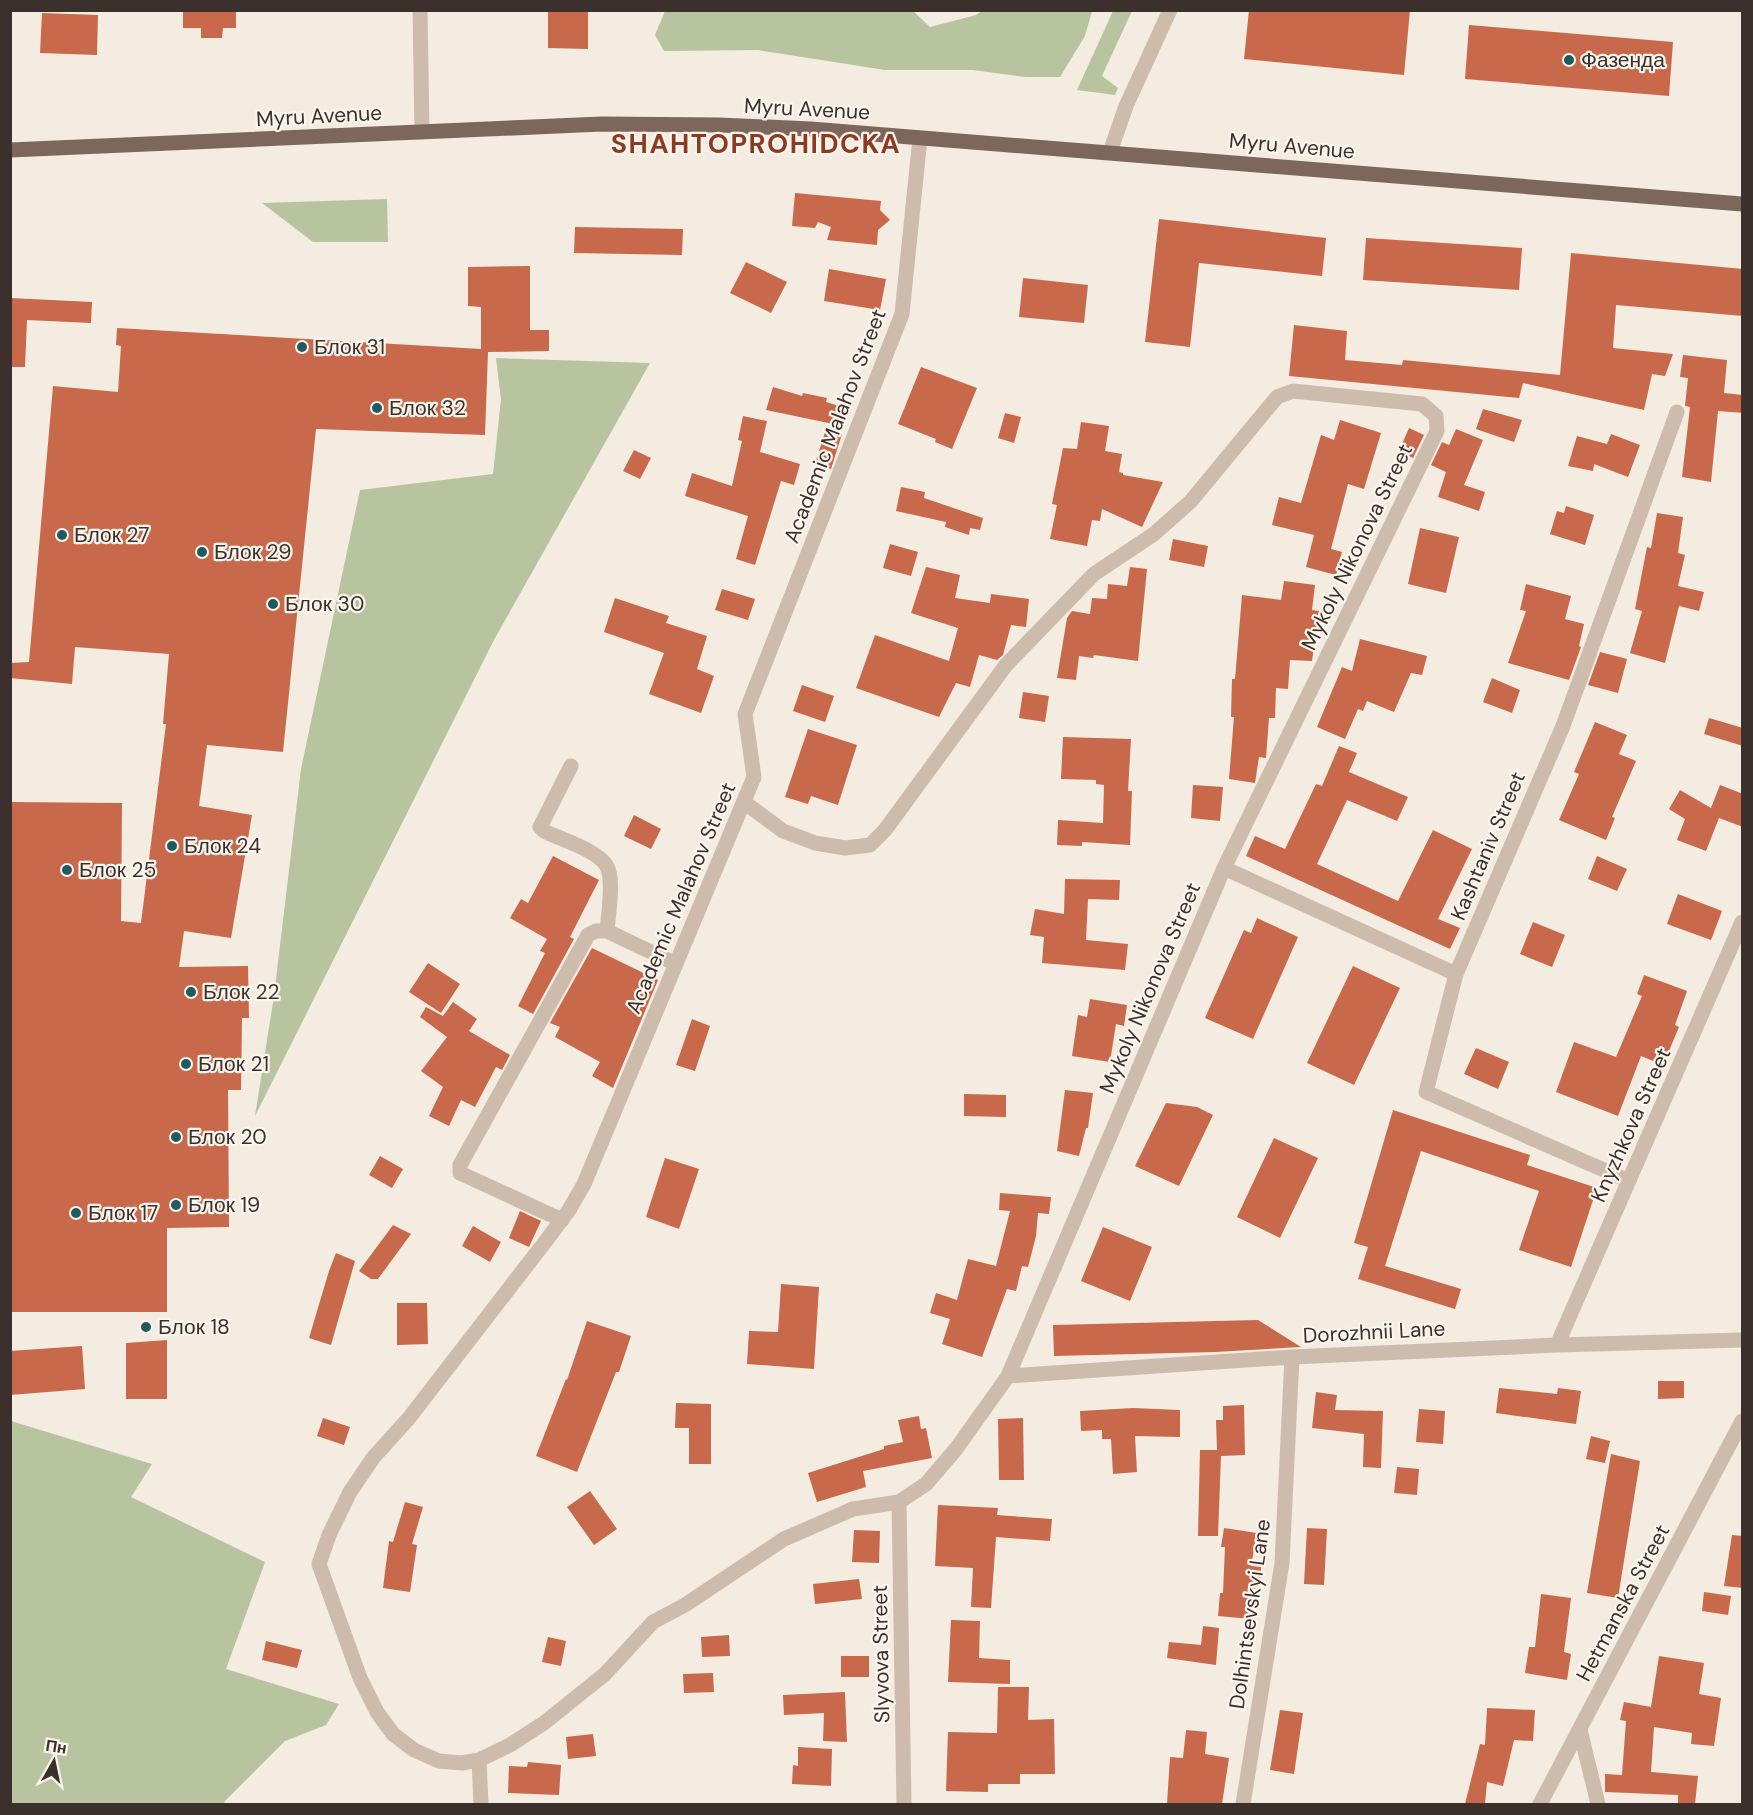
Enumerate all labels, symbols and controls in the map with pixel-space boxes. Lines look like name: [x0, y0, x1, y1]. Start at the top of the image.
place label: Фазенда: [1581, 46, 1665, 74]
marker: Фазенда: [1562, 53, 1576, 67]
street label: Myru Avenue: [743, 92, 871, 126]
street label: Myru Avenue: [255, 99, 383, 133]
district label: SHAHTOPROHIDCKA: [611, 126, 901, 161]
street label: Myru Avenue: [1228, 127, 1356, 165]
street label: Academic Malahov Street: [777, 305, 893, 547]
place label: Блок 31: [314, 333, 385, 361]
marker: Блок 31: [295, 340, 309, 354]
place label: Блок 32: [389, 394, 466, 422]
marker: Блок 32: [370, 401, 384, 415]
street label: Mykoly Nikonova Street: [1295, 439, 1419, 655]
place label: Блок 27: [74, 521, 149, 549]
marker: Блок 27: [55, 528, 69, 542]
place label: Блок 29: [214, 538, 292, 566]
marker: Блок 29: [195, 545, 209, 559]
place label: Блок 30: [285, 590, 364, 618]
marker: Блок 30: [266, 597, 280, 611]
street label: Kashtaniv Street: [1444, 767, 1532, 925]
street label: Academic Malahov Street: [620, 778, 742, 1018]
place label: Блок 24: [184, 832, 261, 860]
marker: Блок 24: [165, 839, 179, 853]
place label: Блок 25: [79, 856, 156, 884]
marker: Блок 25: [60, 863, 74, 877]
street label: Mykoly Nikonova Street: [1093, 878, 1207, 1098]
place label: Блок 22: [203, 978, 280, 1006]
marker: Блок 22: [184, 985, 198, 999]
street label: Knyzhkova Street: [1584, 1043, 1678, 1207]
place label: Блок 21: [198, 1050, 269, 1078]
marker: Блок 21: [179, 1057, 193, 1071]
place label: Блок 20: [188, 1123, 267, 1151]
marker: Блок 20: [169, 1130, 183, 1144]
place label: Блок 19: [188, 1191, 260, 1219]
marker: Блок 19: [169, 1198, 183, 1212]
place label: Блок 17: [88, 1199, 158, 1227]
marker: Блок 17: [69, 1206, 83, 1220]
place label: Блок 18: [158, 1313, 230, 1341]
street label: Dorozhnii Lane: [1302, 1314, 1446, 1350]
marker: Блок 18: [139, 1320, 153, 1334]
street label: Dolhintsevskyi Lane: [1223, 1517, 1277, 1711]
street label: Hetmanska Street: [1570, 1520, 1676, 1686]
street label: Slyvova Street: [866, 1585, 896, 1723]
north arrow: [24, 1731, 84, 1791]
text: Пн: [44, 1735, 68, 1759]

